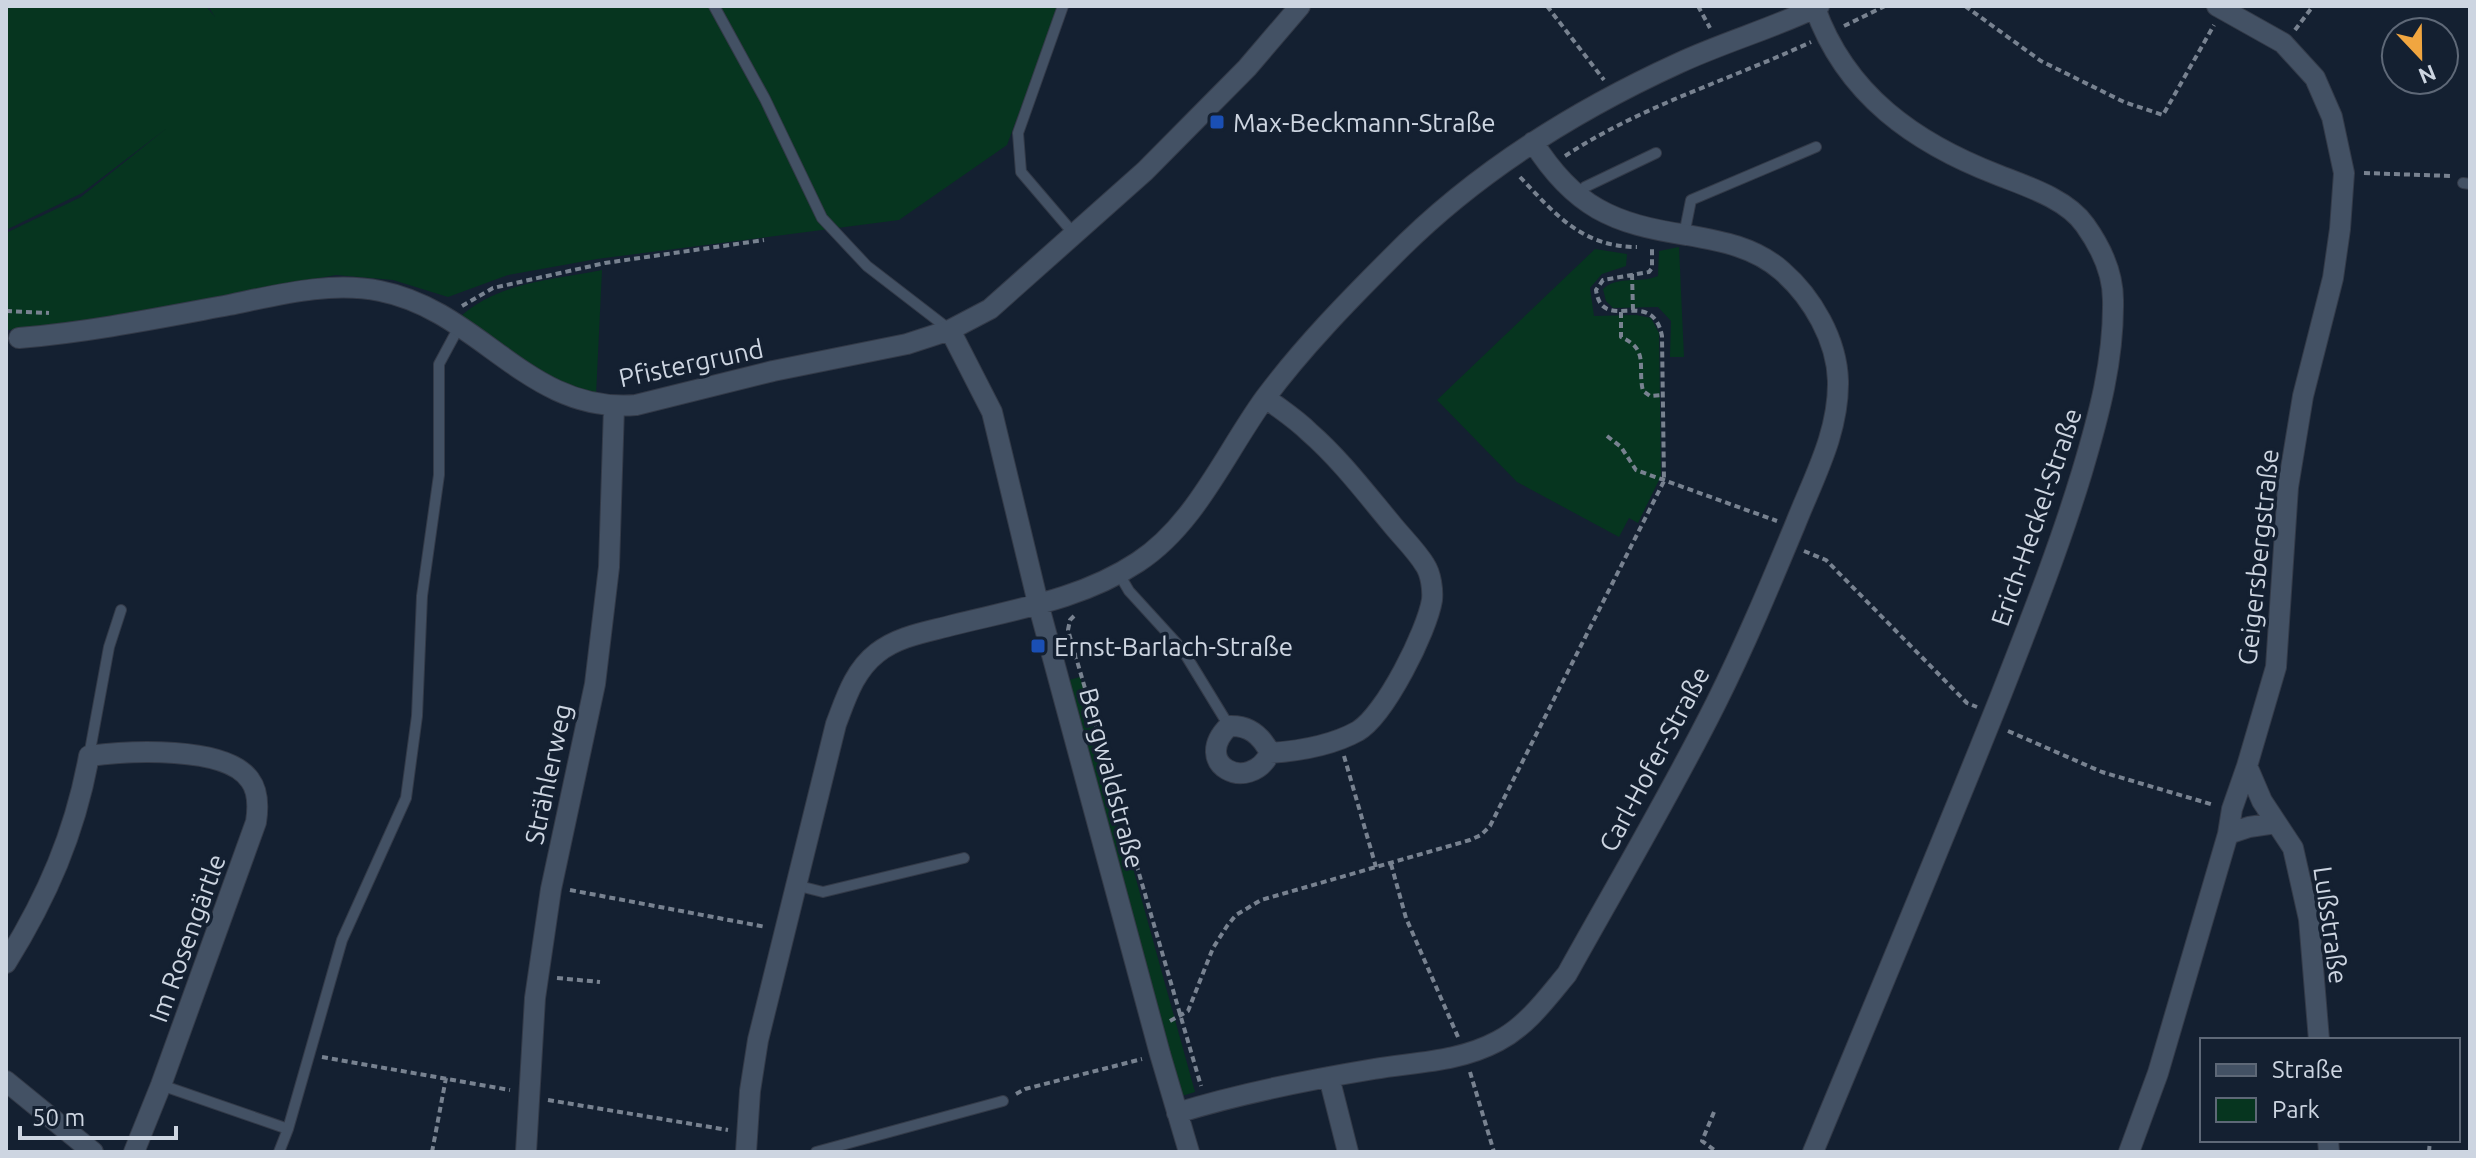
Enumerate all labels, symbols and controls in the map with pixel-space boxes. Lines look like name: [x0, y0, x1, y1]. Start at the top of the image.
north arrow: [2380, 16, 2460, 96]
text: N: [2415, 60, 2440, 90]
place label: Max-Beckmann-Straße: [1233, 108, 1496, 137]
marker: Max-Beckmann-Straße: [1208, 113, 1226, 131]
street label: Pfistergrund: [616, 334, 766, 392]
street label: Erich-Heckel-Straße: [1985, 404, 2087, 630]
street label: Geigersbergstraße: [2232, 447, 2284, 667]
place label: Ernst-Barlach-Straße: [1054, 632, 1293, 661]
marker: Ernst-Barlach-Straße: [1029, 637, 1047, 655]
street label: Carl-Hofer-Straße: [1593, 662, 1715, 856]
street label: Bergwaldstraße: [1074, 684, 1150, 872]
street label: Strählerweg: [519, 701, 577, 847]
street label: Im Rosengärtle: [143, 850, 231, 1026]
street label: Lußstraße: [2308, 864, 2354, 986]
legend: [2200, 1038, 2460, 1142]
text: Straße: [2272, 1056, 2343, 1083]
scale bar: [20, 1090, 176, 1140]
text: Park: [2272, 1096, 2320, 1123]
text: 50 m: [32, 1104, 85, 1131]

